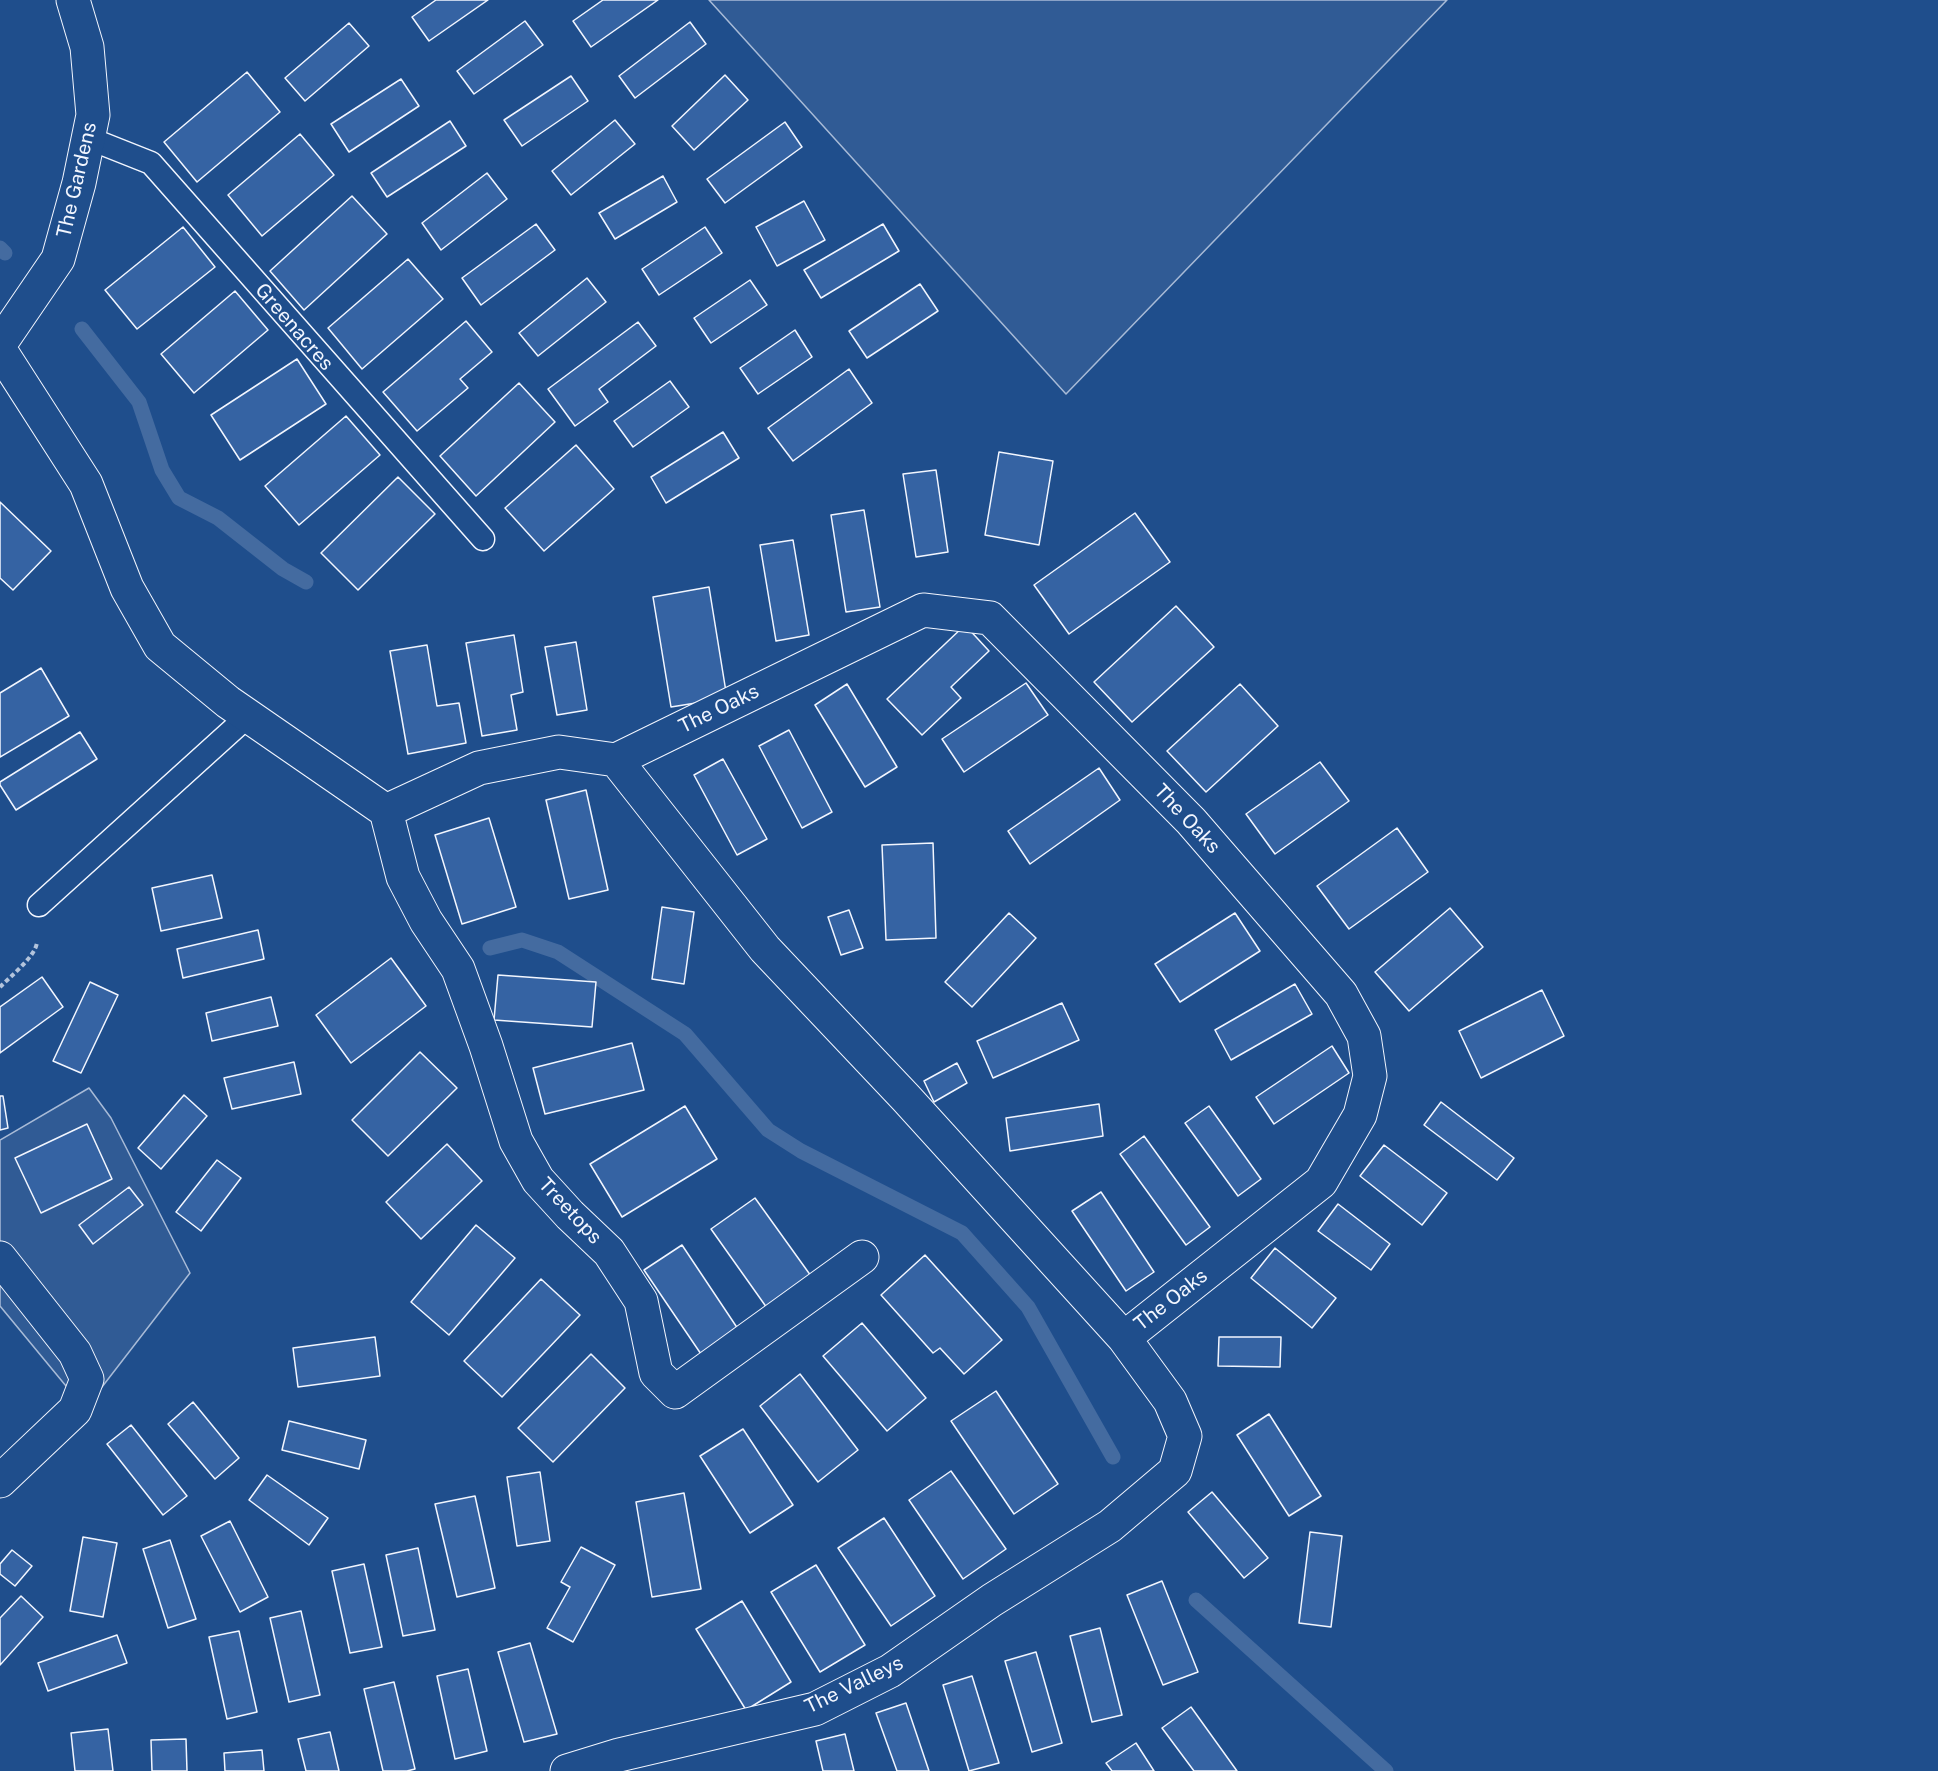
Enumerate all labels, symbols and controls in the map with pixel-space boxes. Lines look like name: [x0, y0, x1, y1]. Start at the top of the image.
street label: The Gardens: [52, 120, 102, 240]
street label: Greenacres: [250, 279, 338, 375]
street label: The Oaks: [675, 679, 763, 739]
street label: The Oaks: [1149, 779, 1225, 859]
street label: Treetops: [533, 1173, 607, 1249]
street label: The Oaks: [1130, 1264, 1212, 1336]
street label: The Valleys: [801, 1651, 907, 1719]

